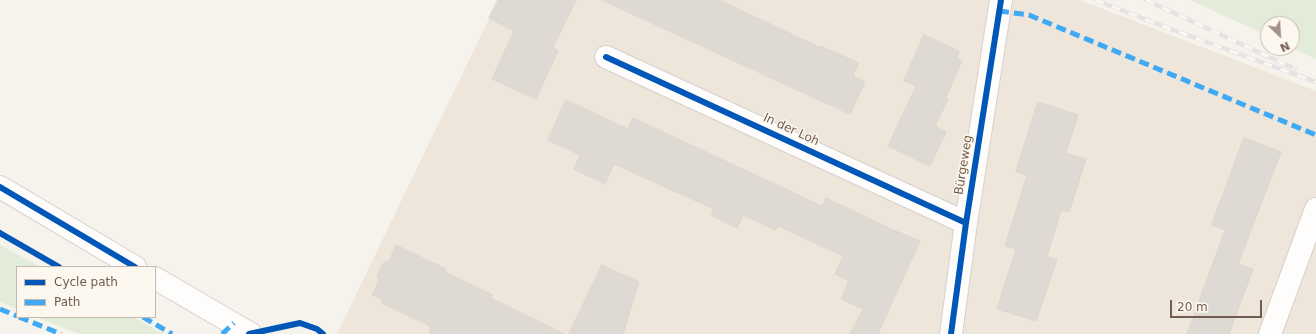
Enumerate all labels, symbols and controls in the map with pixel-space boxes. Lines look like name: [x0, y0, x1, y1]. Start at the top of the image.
north arrow: [1260, 16, 1300, 56]
text: N: [1278, 39, 1292, 54]
street label: In der Loh: [761, 111, 821, 149]
street label: Bürgeweg: [952, 134, 976, 196]
legend: [16, 266, 156, 318]
text: Cycle path: [54, 275, 118, 289]
scale bar: [1172, 292, 1264, 318]
text: Path: [54, 295, 80, 309]
text: 20 m: [1177, 300, 1208, 314]

